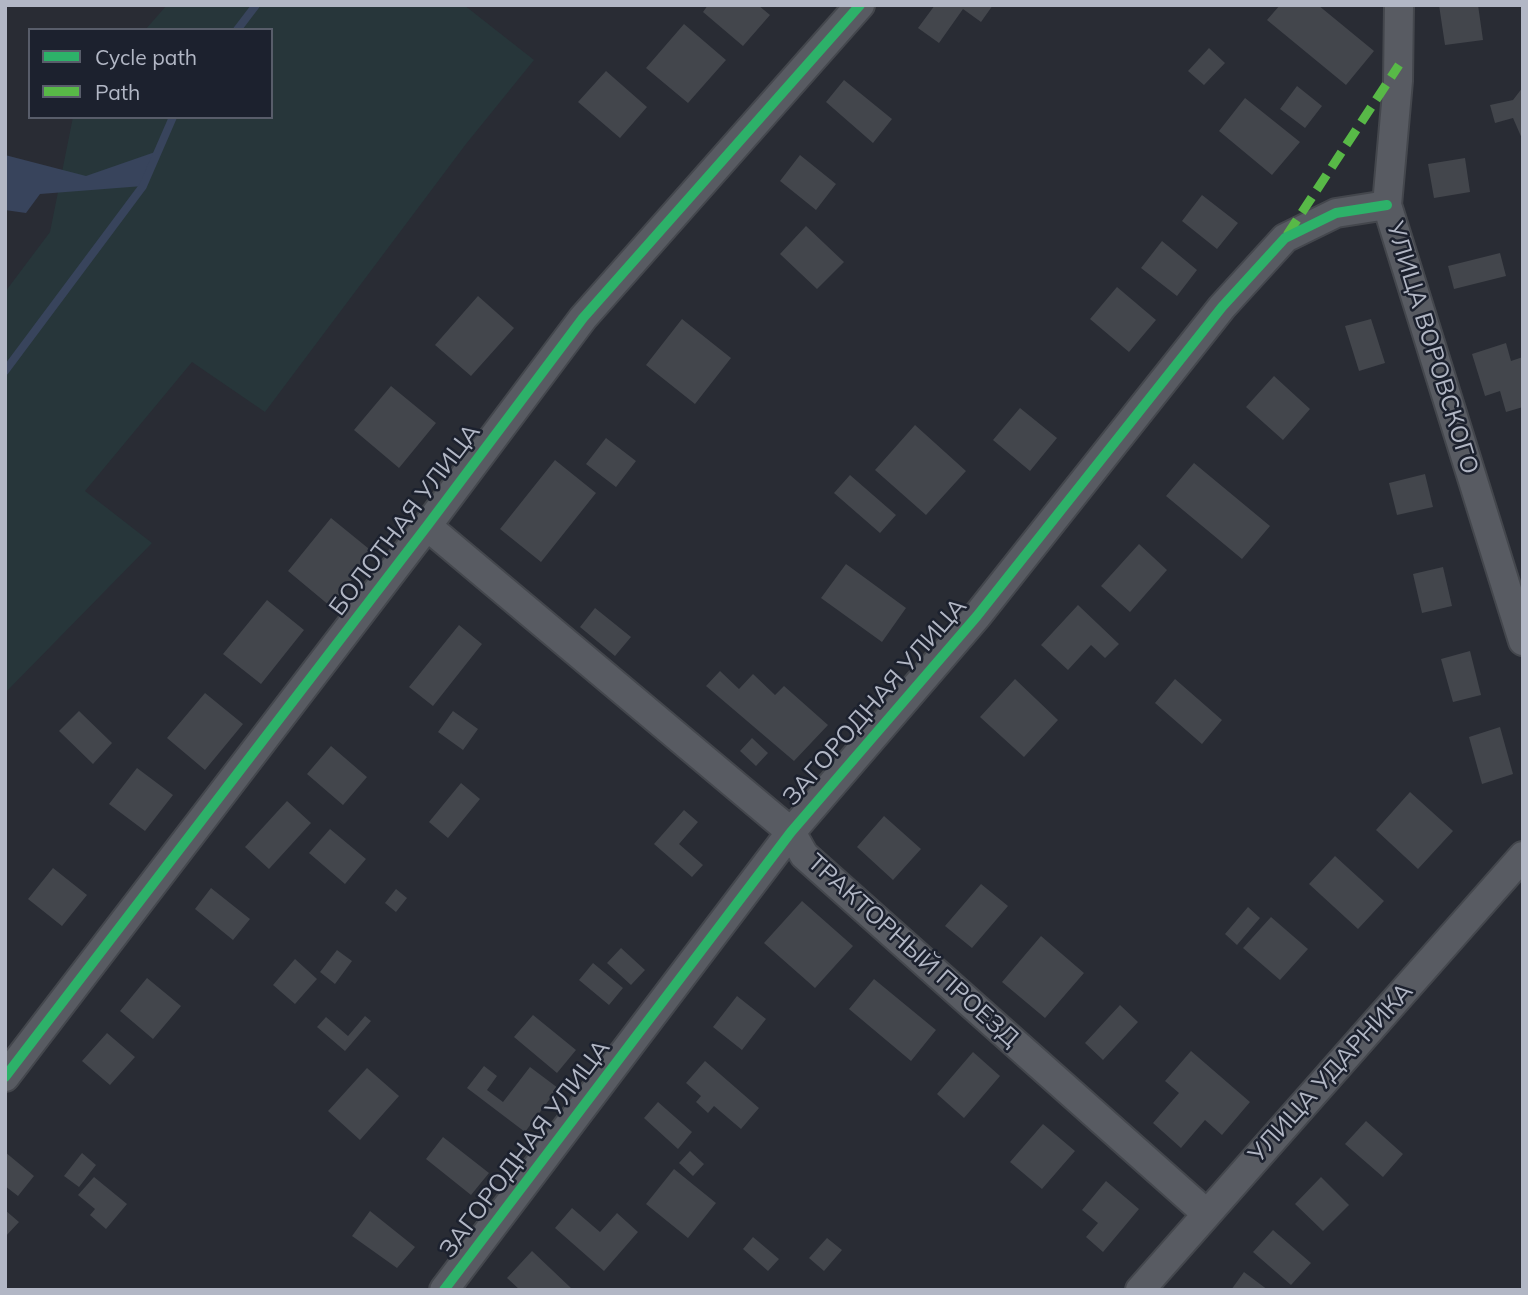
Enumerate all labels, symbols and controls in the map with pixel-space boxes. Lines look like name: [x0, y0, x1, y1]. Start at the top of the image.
legend: [28, 28, 273, 119]
text: Cycle path: [95, 44, 197, 70]
text: Path: [95, 79, 140, 105]
street label: УЛИЦА ВОРОВСКОГО: [1380, 218, 1484, 478]
street label: БОЛОТНАЯ УЛИЦА: [323, 418, 487, 622]
street label: ЗАГОРОДНАЯ УЛИЦА: [777, 592, 973, 812]
street label: ТРАКТОРНЫЙ ПРОЕЗД: [801, 849, 1025, 1053]
street label: УЛИЦА УДАРНИКА: [1243, 977, 1419, 1169]
street label: ЗАГОРОДНАЯ УЛИЦА: [434, 1034, 616, 1264]

